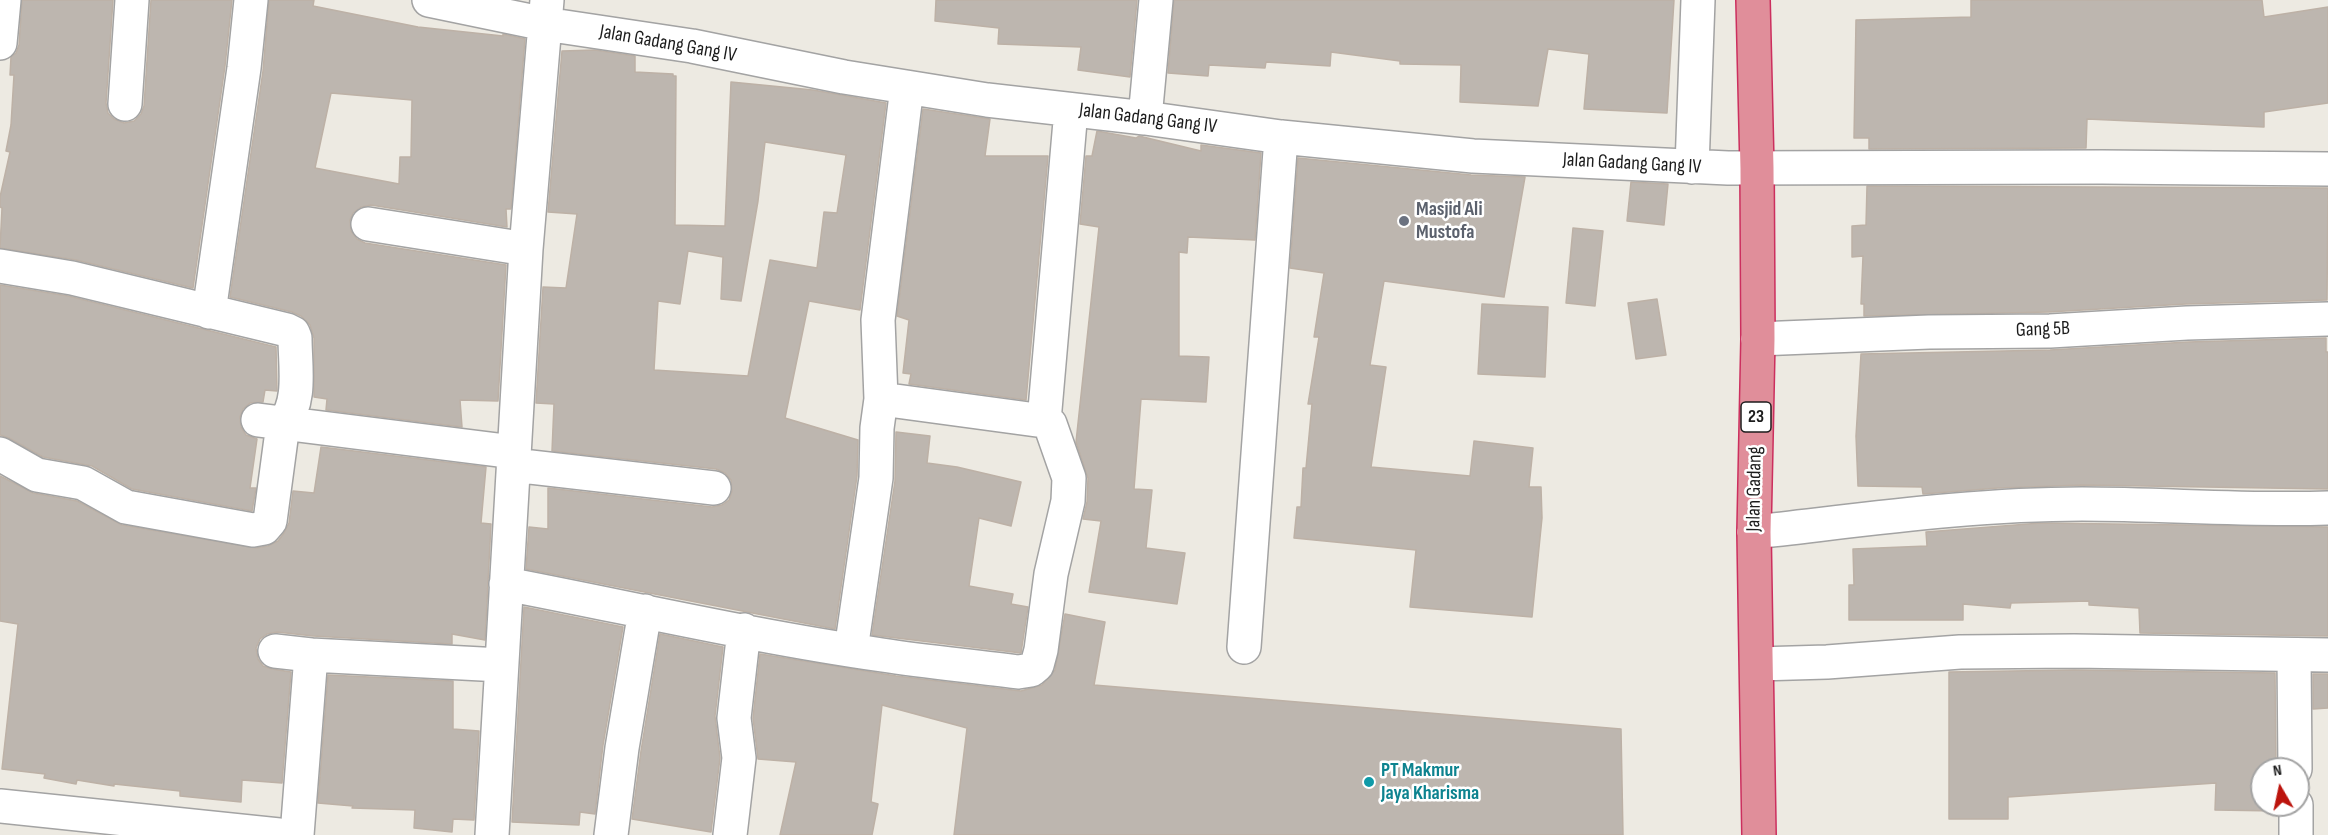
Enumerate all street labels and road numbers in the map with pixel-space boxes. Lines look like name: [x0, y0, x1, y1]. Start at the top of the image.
street label: Jalan Gadang Gang IV: [598, 20, 738, 68]
street label: Jalan Gadang Gang IV: [1078, 99, 1218, 139]
street label: Jalan Gadang Gang IV: [1562, 148, 1702, 180]
street label: Gang 5B: [2015, 317, 2071, 343]
road number: 23: [1741, 402, 1771, 432]
street label: Jalan Gadang: [1742, 446, 1768, 532]

